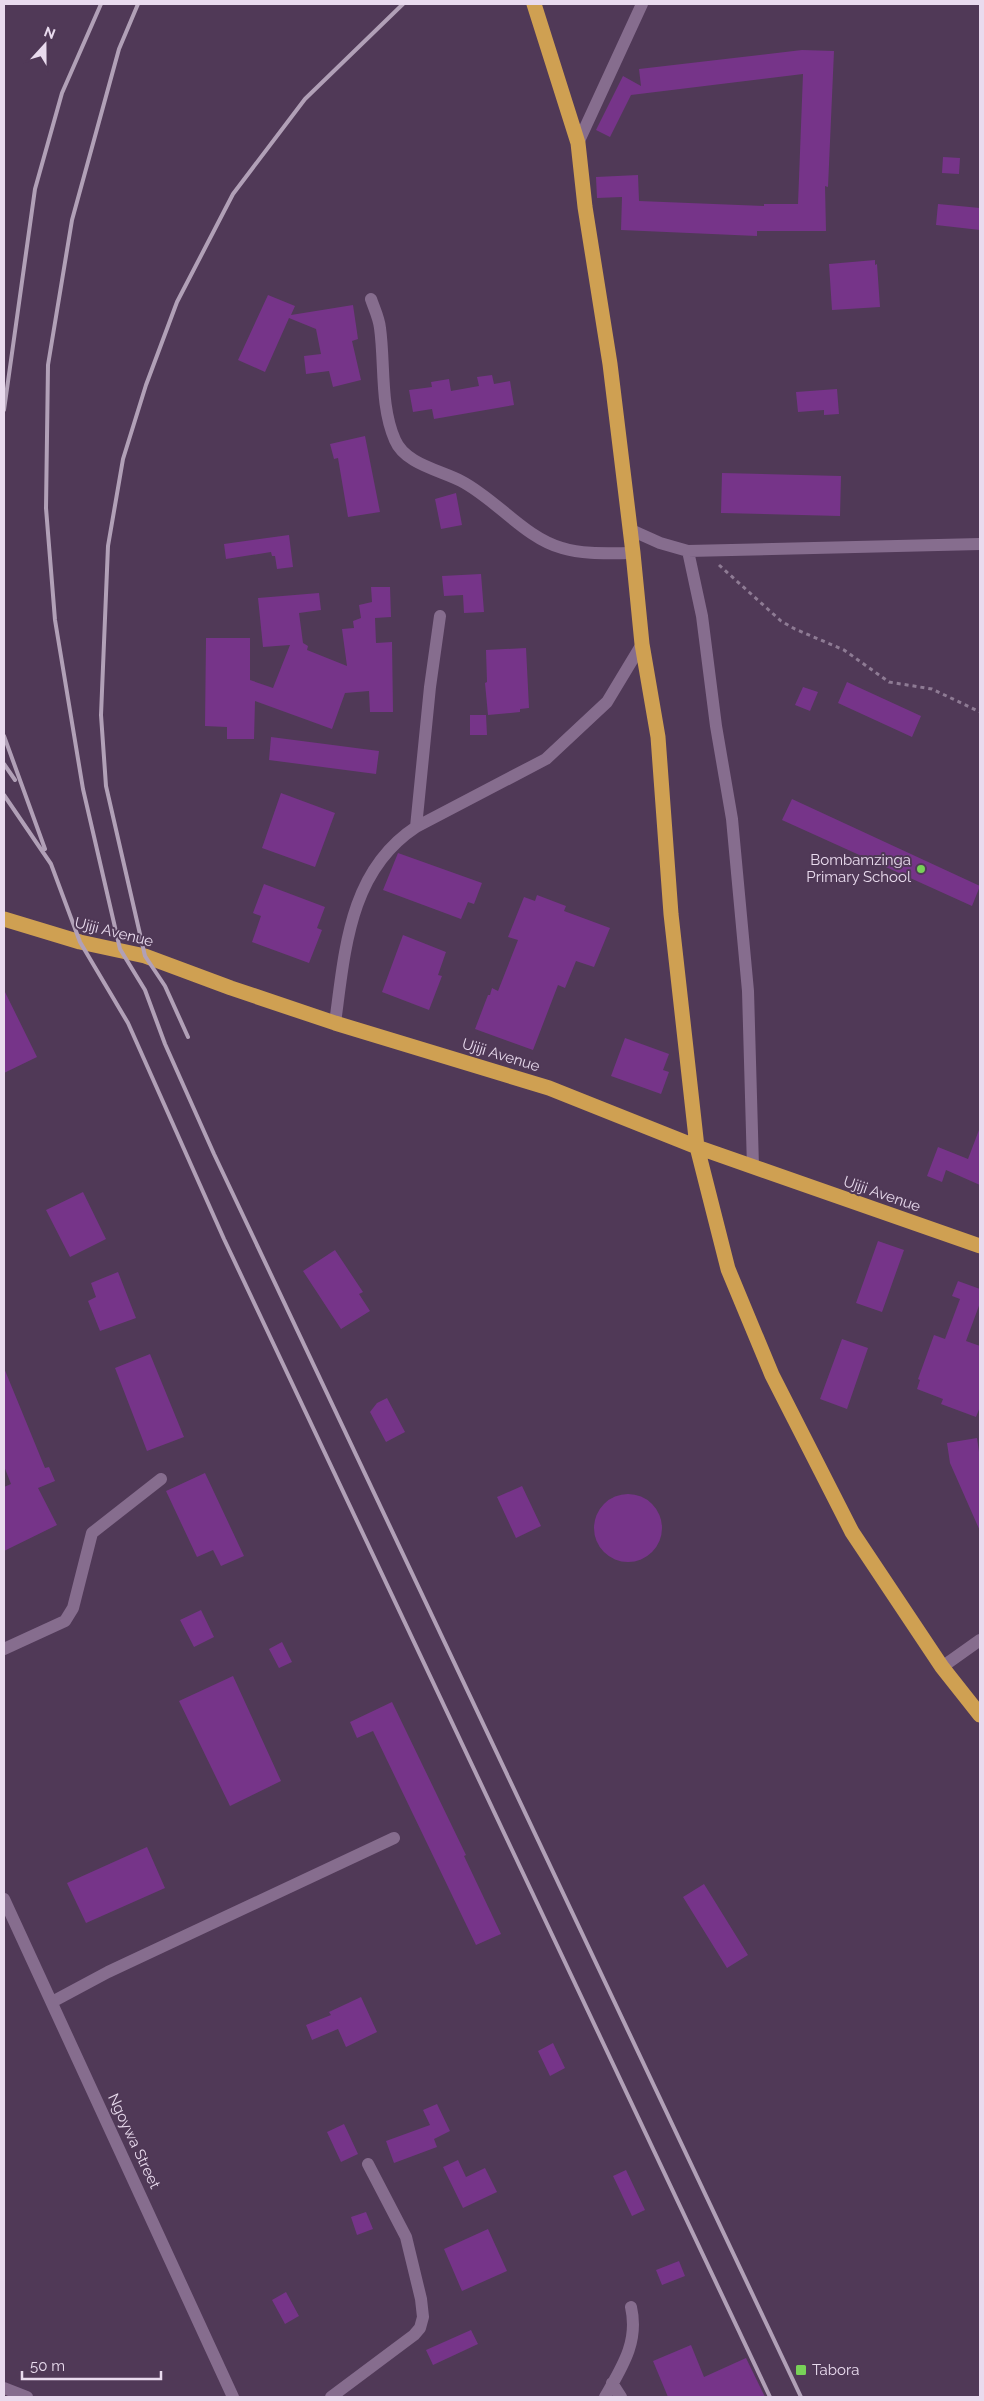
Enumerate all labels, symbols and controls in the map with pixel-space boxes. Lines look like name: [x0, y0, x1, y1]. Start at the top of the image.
north arrow: [20, 20, 70, 70]
text: N: [42, 23, 58, 42]
place label: Bombamzinga Primary School: [806, 851, 912, 886]
marker: Bombamzinga Primary School: [915, 863, 927, 875]
street label: Ujiji Avenue: [73, 914, 155, 951]
street label: Ujiji Avenue: [460, 1035, 542, 1075]
street label: Ujiji Avenue: [841, 1172, 923, 1216]
street label: Ngoywa Street: [104, 2090, 164, 2192]
scale bar: [22, 2348, 161, 2380]
text: 50 m: [30, 2357, 65, 2375]
place label: Tabora: [812, 2361, 859, 2379]
marker: Tabora: [794, 2363, 808, 2377]

